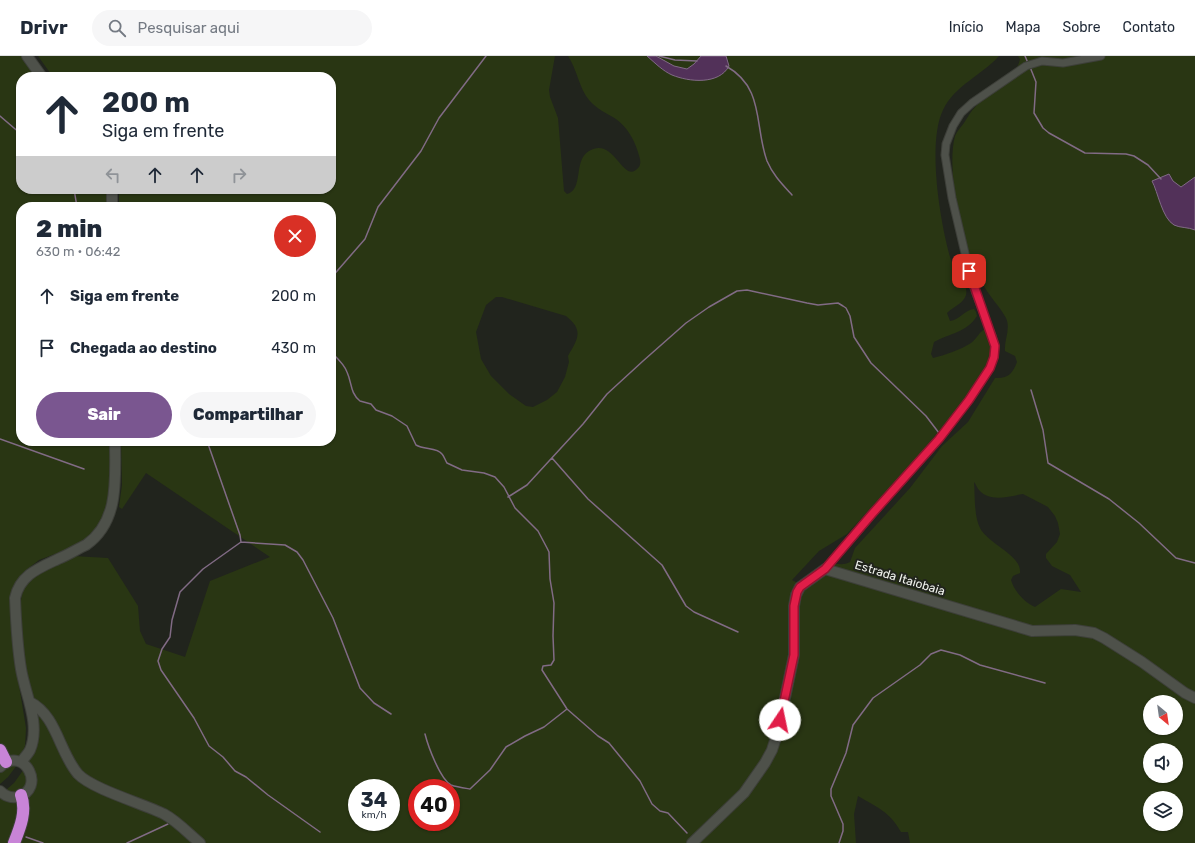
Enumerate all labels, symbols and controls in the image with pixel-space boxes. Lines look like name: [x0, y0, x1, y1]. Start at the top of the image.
search box: [92, 10, 372, 46]
text: Drivr: [20, 16, 68, 39]
icon: search: [106, 17, 128, 39]
text: Pesquisar aqui: [138, 19, 240, 37]
text: Início: [949, 19, 984, 36]
text: Mapa: [1006, 19, 1041, 36]
text: Sobre: [1063, 19, 1101, 36]
text: Contato: [1123, 19, 1175, 36]
text: 200 m: [102, 86, 190, 119]
icon: ahead: [36, 88, 88, 140]
text: Siga em frente: [102, 120, 224, 142]
icon: left: [102, 164, 124, 186]
icon: ahead: [144, 164, 166, 186]
icon: ahead: [186, 164, 208, 186]
icon: right: [228, 164, 250, 186]
text: 2 min: [36, 215, 102, 243]
button: close: [274, 215, 316, 257]
text: 630 m · 06:42: [36, 244, 120, 259]
pin: [952, 254, 986, 288]
icon: arrive: [958, 260, 980, 282]
icon: ahead: [36, 285, 58, 307]
text: Siga em frente: [70, 287, 179, 305]
text: 200 m: [271, 287, 316, 305]
icon: arrive: [36, 337, 58, 359]
text: Chegada ao destino: [70, 339, 217, 357]
text: 430 m: [271, 339, 316, 357]
button: Sair: [36, 392, 172, 438]
button: Compartilhar: [180, 392, 316, 438]
street label: Estrada Itaiobaia: [853, 558, 947, 598]
north arrow: [1143, 695, 1183, 735]
map controls: [1143, 695, 1183, 831]
position arrow: [759, 699, 801, 741]
button: sound: [1143, 743, 1183, 783]
speed limit sign: 40: [408, 779, 460, 831]
text: 34: [361, 788, 387, 812]
button: layers: [1143, 791, 1183, 831]
text: km/h: [362, 809, 386, 821]

